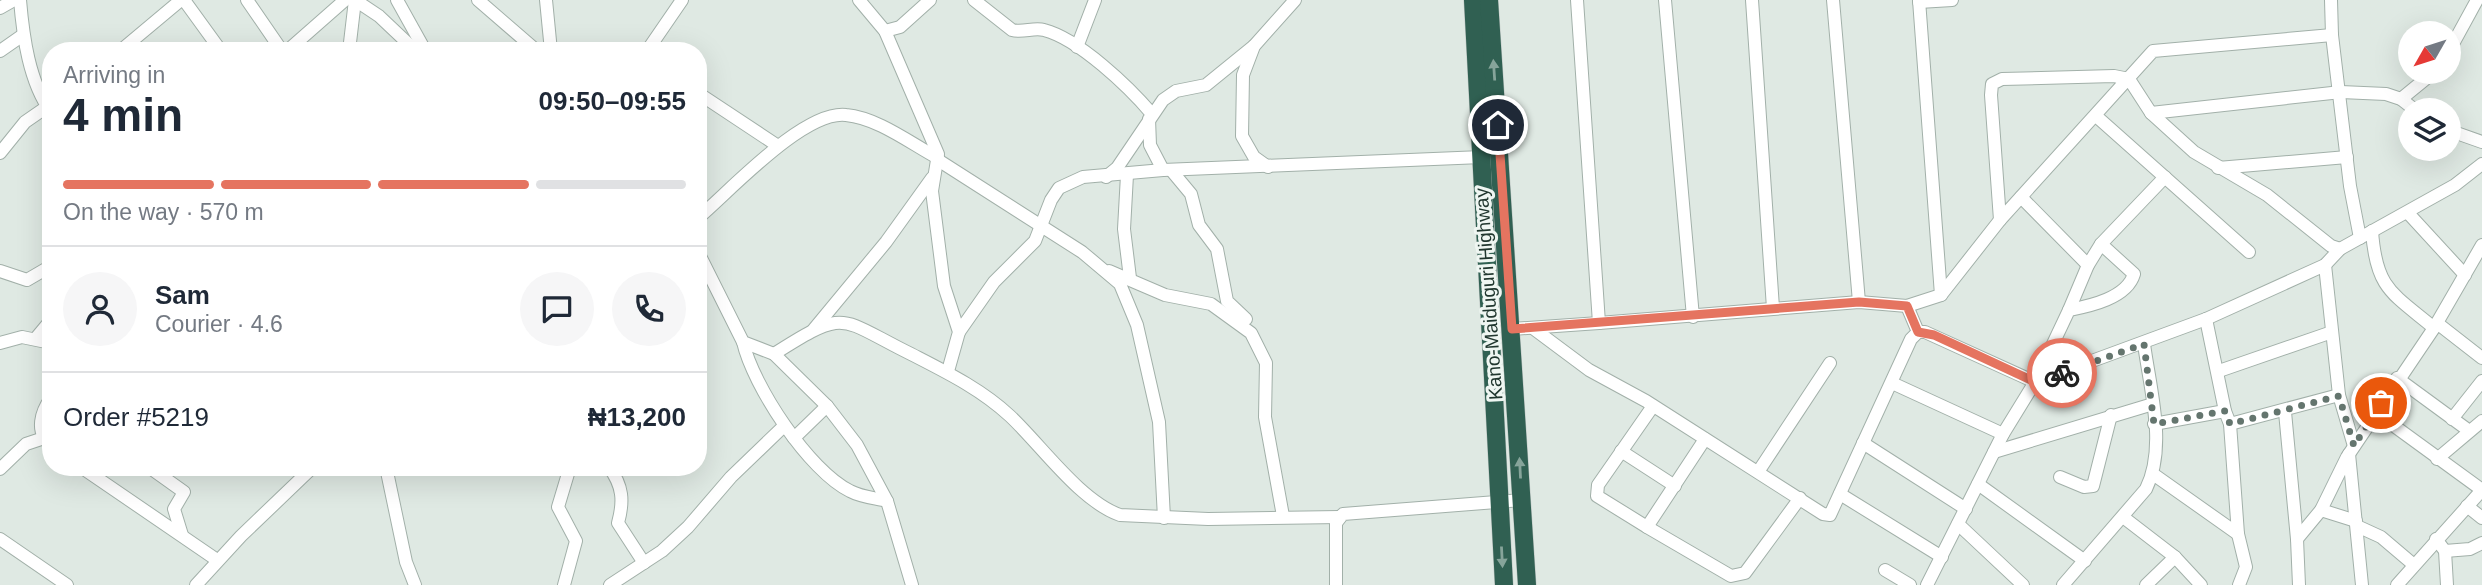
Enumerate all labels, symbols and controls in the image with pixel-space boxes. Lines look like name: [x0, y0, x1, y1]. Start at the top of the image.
north arrow: [2398, 21, 2460, 84]
map controls: [2398, 21, 2461, 161]
one-way arrow: [1488, 59, 1499, 81]
text: Arriving in: [63, 62, 165, 88]
text: 09:50–09:55: [539, 86, 686, 116]
text: 4 min: [63, 89, 183, 141]
pin: [1468, 95, 1528, 155]
button: layers: [2398, 98, 2461, 161]
icon: home: [1479, 106, 1517, 144]
street label: Kano-Maiduguri Highway: [1471, 187, 1506, 401]
text: On the way · 570 m: [63, 199, 264, 225]
button: person: [63, 272, 137, 346]
button: chat: [520, 272, 594, 346]
button: phone: [612, 272, 686, 346]
text: Sam: [155, 280, 210, 310]
text: Courier · 4.6: [155, 311, 283, 337]
courier: [2027, 338, 2097, 408]
icon: bike: [2043, 354, 2081, 392]
pin: [2351, 373, 2411, 433]
icon: bag: [2362, 384, 2400, 422]
text: Order #5219: [63, 402, 209, 432]
text: ₦13,200: [588, 402, 686, 432]
one-way arrow: [1515, 457, 1526, 479]
one-way arrow: [1497, 547, 1508, 569]

